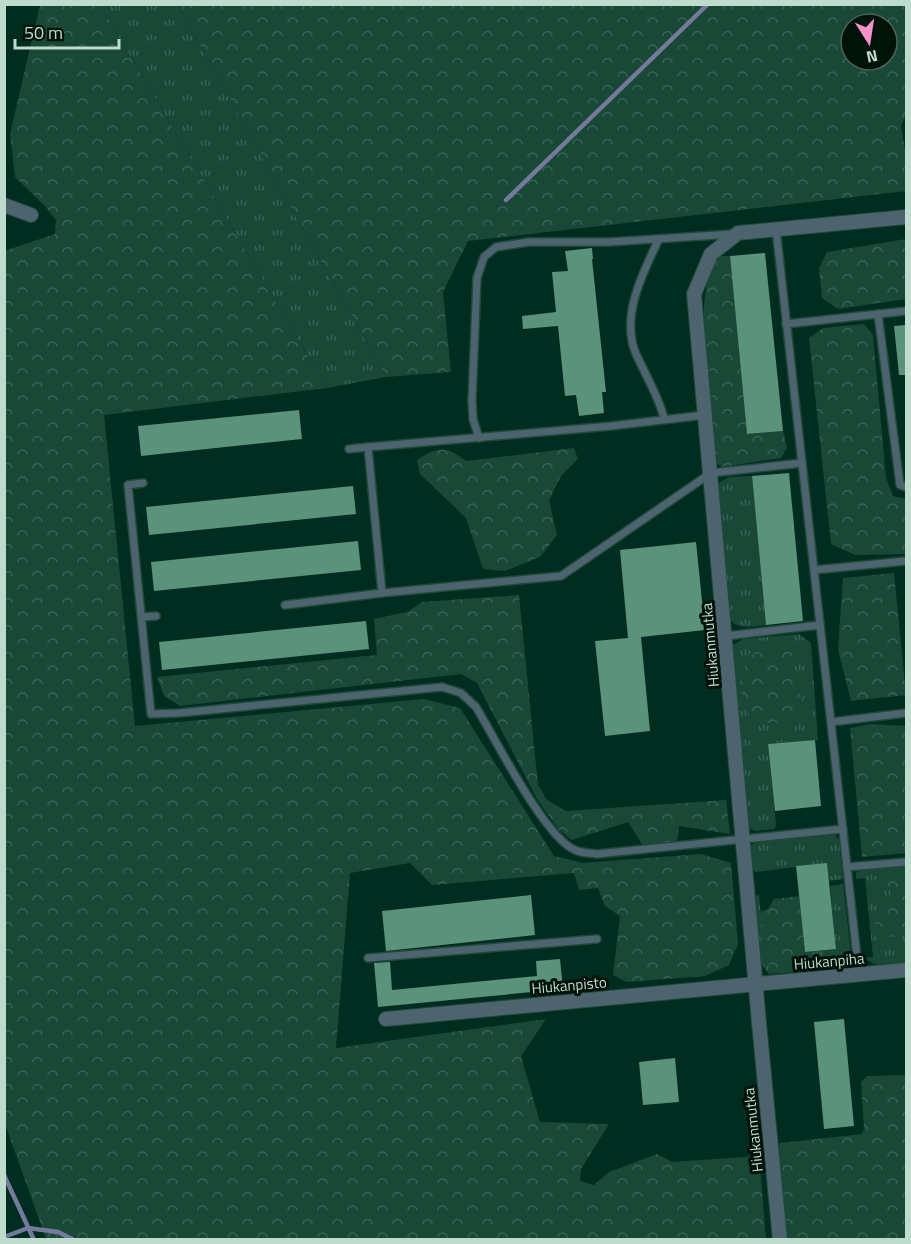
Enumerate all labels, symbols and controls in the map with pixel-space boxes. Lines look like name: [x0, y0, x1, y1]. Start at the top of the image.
scale bar: [15, 12, 118, 50]
north arrow: [839, 12, 899, 72]
text: 50 m: [24, 19, 63, 46]
text: N: [864, 44, 880, 70]
street label: Hiukanmutka: [695, 601, 725, 688]
street label: Hiukanpiha: [793, 946, 866, 976]
street label: Hiukanpisto: [530, 970, 608, 1000]
street label: Hiukanmutka: [737, 1086, 769, 1173]

